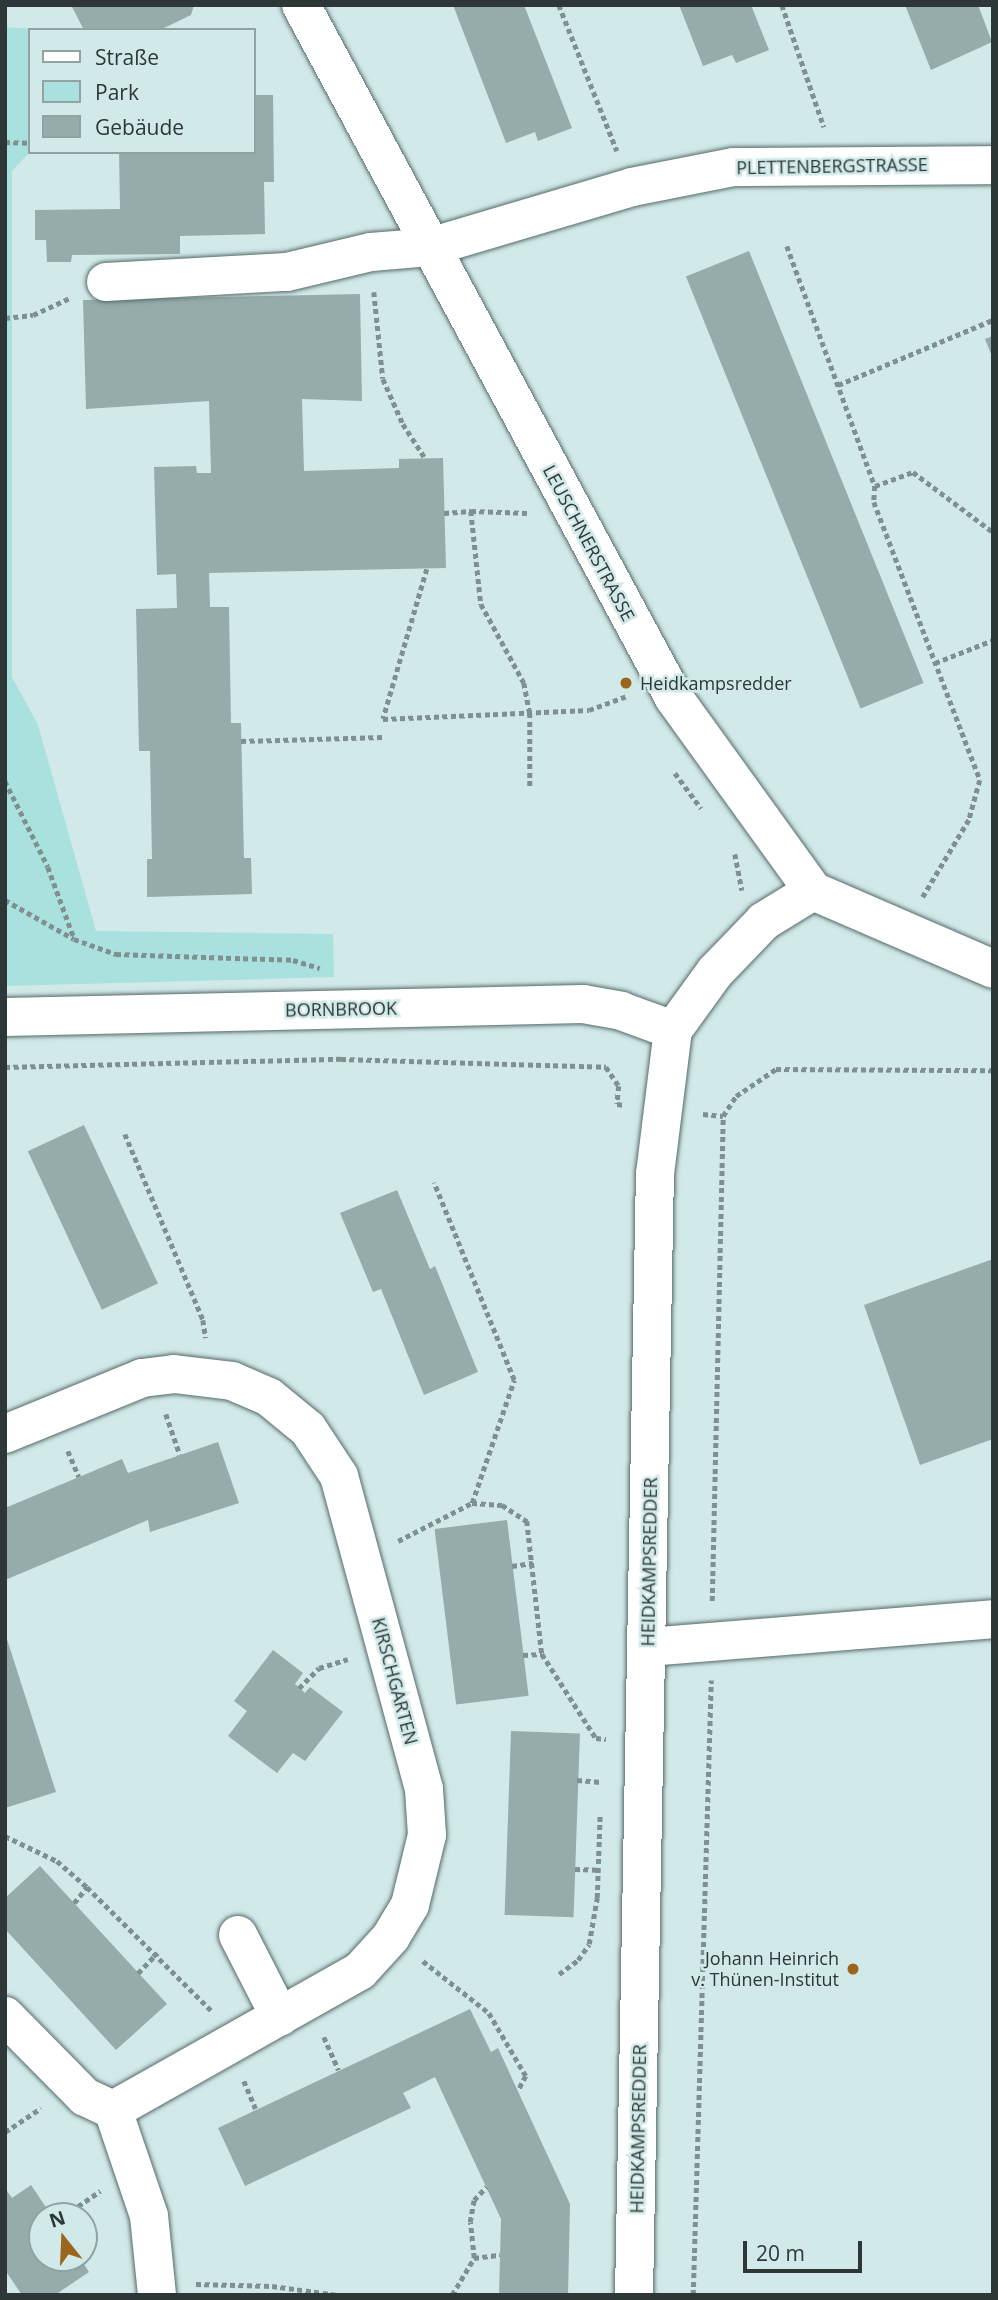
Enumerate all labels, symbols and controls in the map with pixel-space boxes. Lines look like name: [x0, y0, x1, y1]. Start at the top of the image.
legend: [28, 28, 256, 154]
text: Straße: [95, 43, 159, 71]
text: Park: [95, 78, 139, 106]
text: Gebäude: [95, 113, 184, 141]
street label: PLETTENBERGSTRASSE: [736, 154, 928, 178]
street label: LEUSCHNERSTRASSE: [539, 461, 639, 625]
place label: Heidkampsredder: [640, 672, 792, 694]
marker: Heidkampsredder: [618, 675, 634, 691]
street label: BORNBROOK: [285, 997, 397, 1021]
street label: HEIDKAMPSREDDER: [637, 1477, 661, 1647]
street label: KIRSCHGARTEN: [368, 1615, 422, 1747]
place label: Johann Heinrich v. Thünen-Institut: [691, 1948, 839, 1990]
marker: Johann Heinrich v. Thünen-Institut: [845, 1961, 861, 1977]
street label: HEIDKAMPSREDDER: [626, 2044, 650, 2214]
north arrow: [28, 2202, 98, 2272]
text: N: [46, 2204, 68, 2234]
scale bar: [746, 2226, 865, 2270]
text: 20 m: [756, 2239, 805, 2267]

